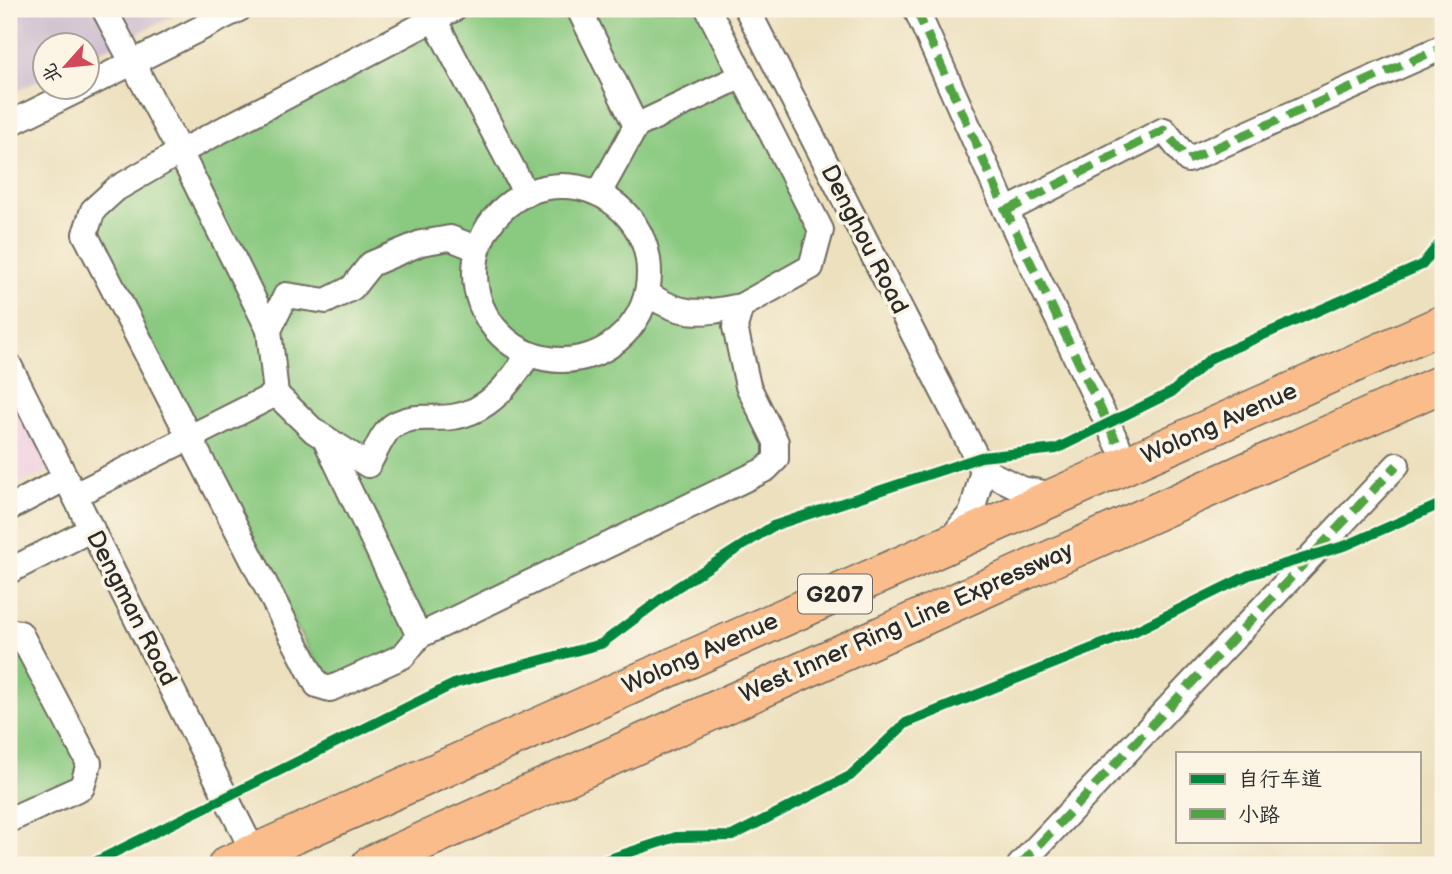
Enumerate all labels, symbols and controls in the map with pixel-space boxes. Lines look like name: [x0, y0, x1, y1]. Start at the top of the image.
north arrow: [32, 32, 102, 102]
text: 北: [38, 59, 67, 87]
street label: Denghou Road: [815, 160, 915, 319]
street label: Wolong Avenue: [1137, 376, 1302, 471]
street label: Dengman Road: [80, 526, 183, 691]
street label: West Inner Ring Line Expressway: [735, 536, 1078, 709]
road number: G207: [798, 574, 872, 614]
street label: Wolong Avenue: [618, 606, 783, 701]
legend: [1176, 752, 1420, 842]
text: 自行车道: [1238, 767, 1322, 792]
text: 小路: [1238, 803, 1280, 828]

